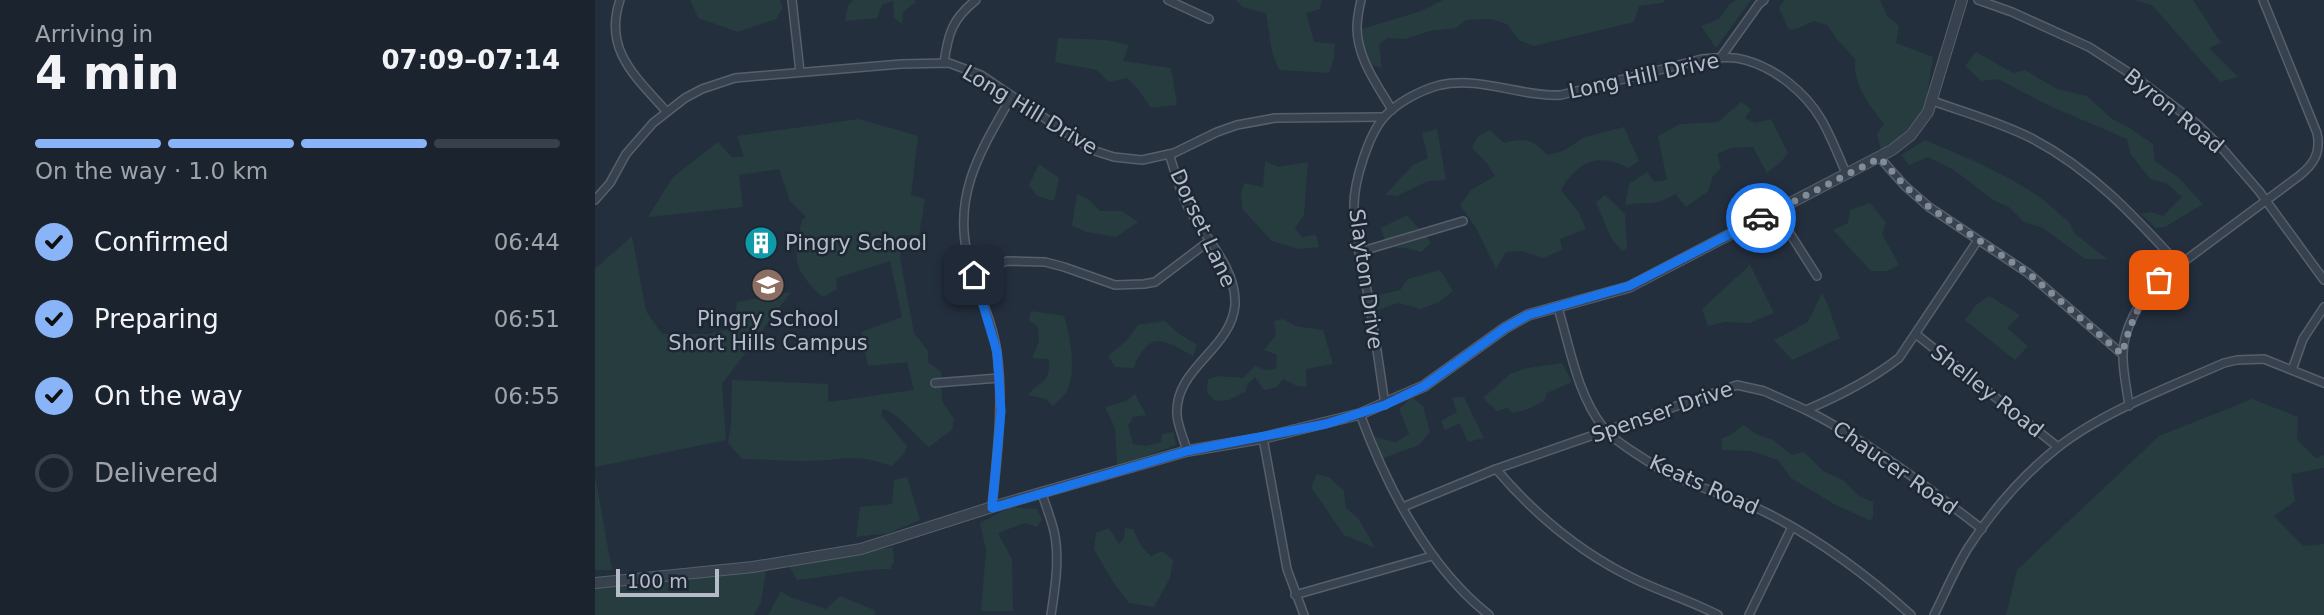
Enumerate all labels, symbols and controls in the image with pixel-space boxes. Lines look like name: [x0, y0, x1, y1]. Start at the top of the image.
text: Arriving in: [35, 21, 153, 47]
text: 07:09–07:14: [381, 45, 560, 75]
text: 4 min: [35, 46, 179, 100]
street label: Long Hill Drive: [1566, 48, 1722, 104]
street label: Long Hill Drive: [958, 60, 1102, 160]
street label: Byron Road: [2120, 64, 2228, 158]
text: On the way · 1.0 km: [35, 158, 268, 184]
street label: Dorset Lane: [1165, 165, 1241, 291]
courier: [1726, 183, 1796, 253]
icon: car: [1742, 199, 1780, 237]
street label: Slayton Drive: [1344, 207, 1388, 351]
icon: check: [35, 223, 73, 261]
building icon: Pingry School: [742, 224, 780, 262]
text: Confirmed: [94, 227, 229, 257]
text: 06:44: [494, 229, 560, 255]
place label: Pingry School: [785, 231, 927, 255]
pin: [944, 245, 1004, 305]
pin: [2129, 250, 2189, 310]
icon: home: [955, 256, 993, 294]
icon: bag: [2140, 261, 2178, 299]
school or university icon: Pingry School Short Hills Campus: [749, 266, 787, 304]
icon: check: [35, 300, 73, 338]
text: Preparing: [94, 304, 219, 334]
text: 06:51: [494, 306, 560, 332]
place label: Pingry School Short Hills Campus: [668, 307, 868, 355]
street label: Shelley Road: [1926, 340, 2048, 442]
icon: check: [35, 377, 73, 415]
street label: Spenser Drive: [1588, 377, 1736, 447]
text: On the way: [94, 381, 243, 411]
text: 06:55: [494, 383, 560, 409]
street label: Chaucer Road: [1828, 416, 1962, 520]
street label: Keats Road: [1646, 450, 1762, 520]
text: Delivered: [94, 458, 218, 488]
scale bar: [616, 566, 719, 598]
text: 100 m: [627, 570, 688, 592]

